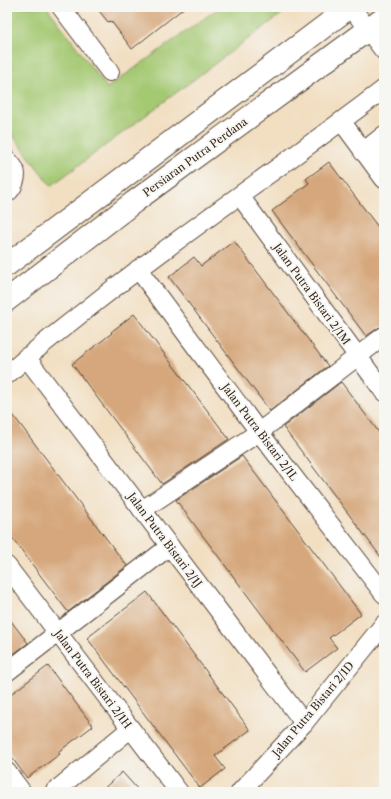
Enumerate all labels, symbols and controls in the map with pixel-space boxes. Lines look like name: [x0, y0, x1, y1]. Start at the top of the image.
street label: Persiaran Putra Perdana: [140, 114, 250, 200]
street label: Jalan Putra Bistari 2/1M: [269, 239, 353, 347]
street label: Jalan Putra Bistari 2/1L: [218, 379, 302, 484]
street label: Jalan Putra Bistari 2/1J: [124, 488, 205, 590]
street label: Jalan Putra Bistari 2/1H: [50, 625, 135, 731]
street label: Jalan Putra Bistari 2/1D: [268, 659, 357, 761]

